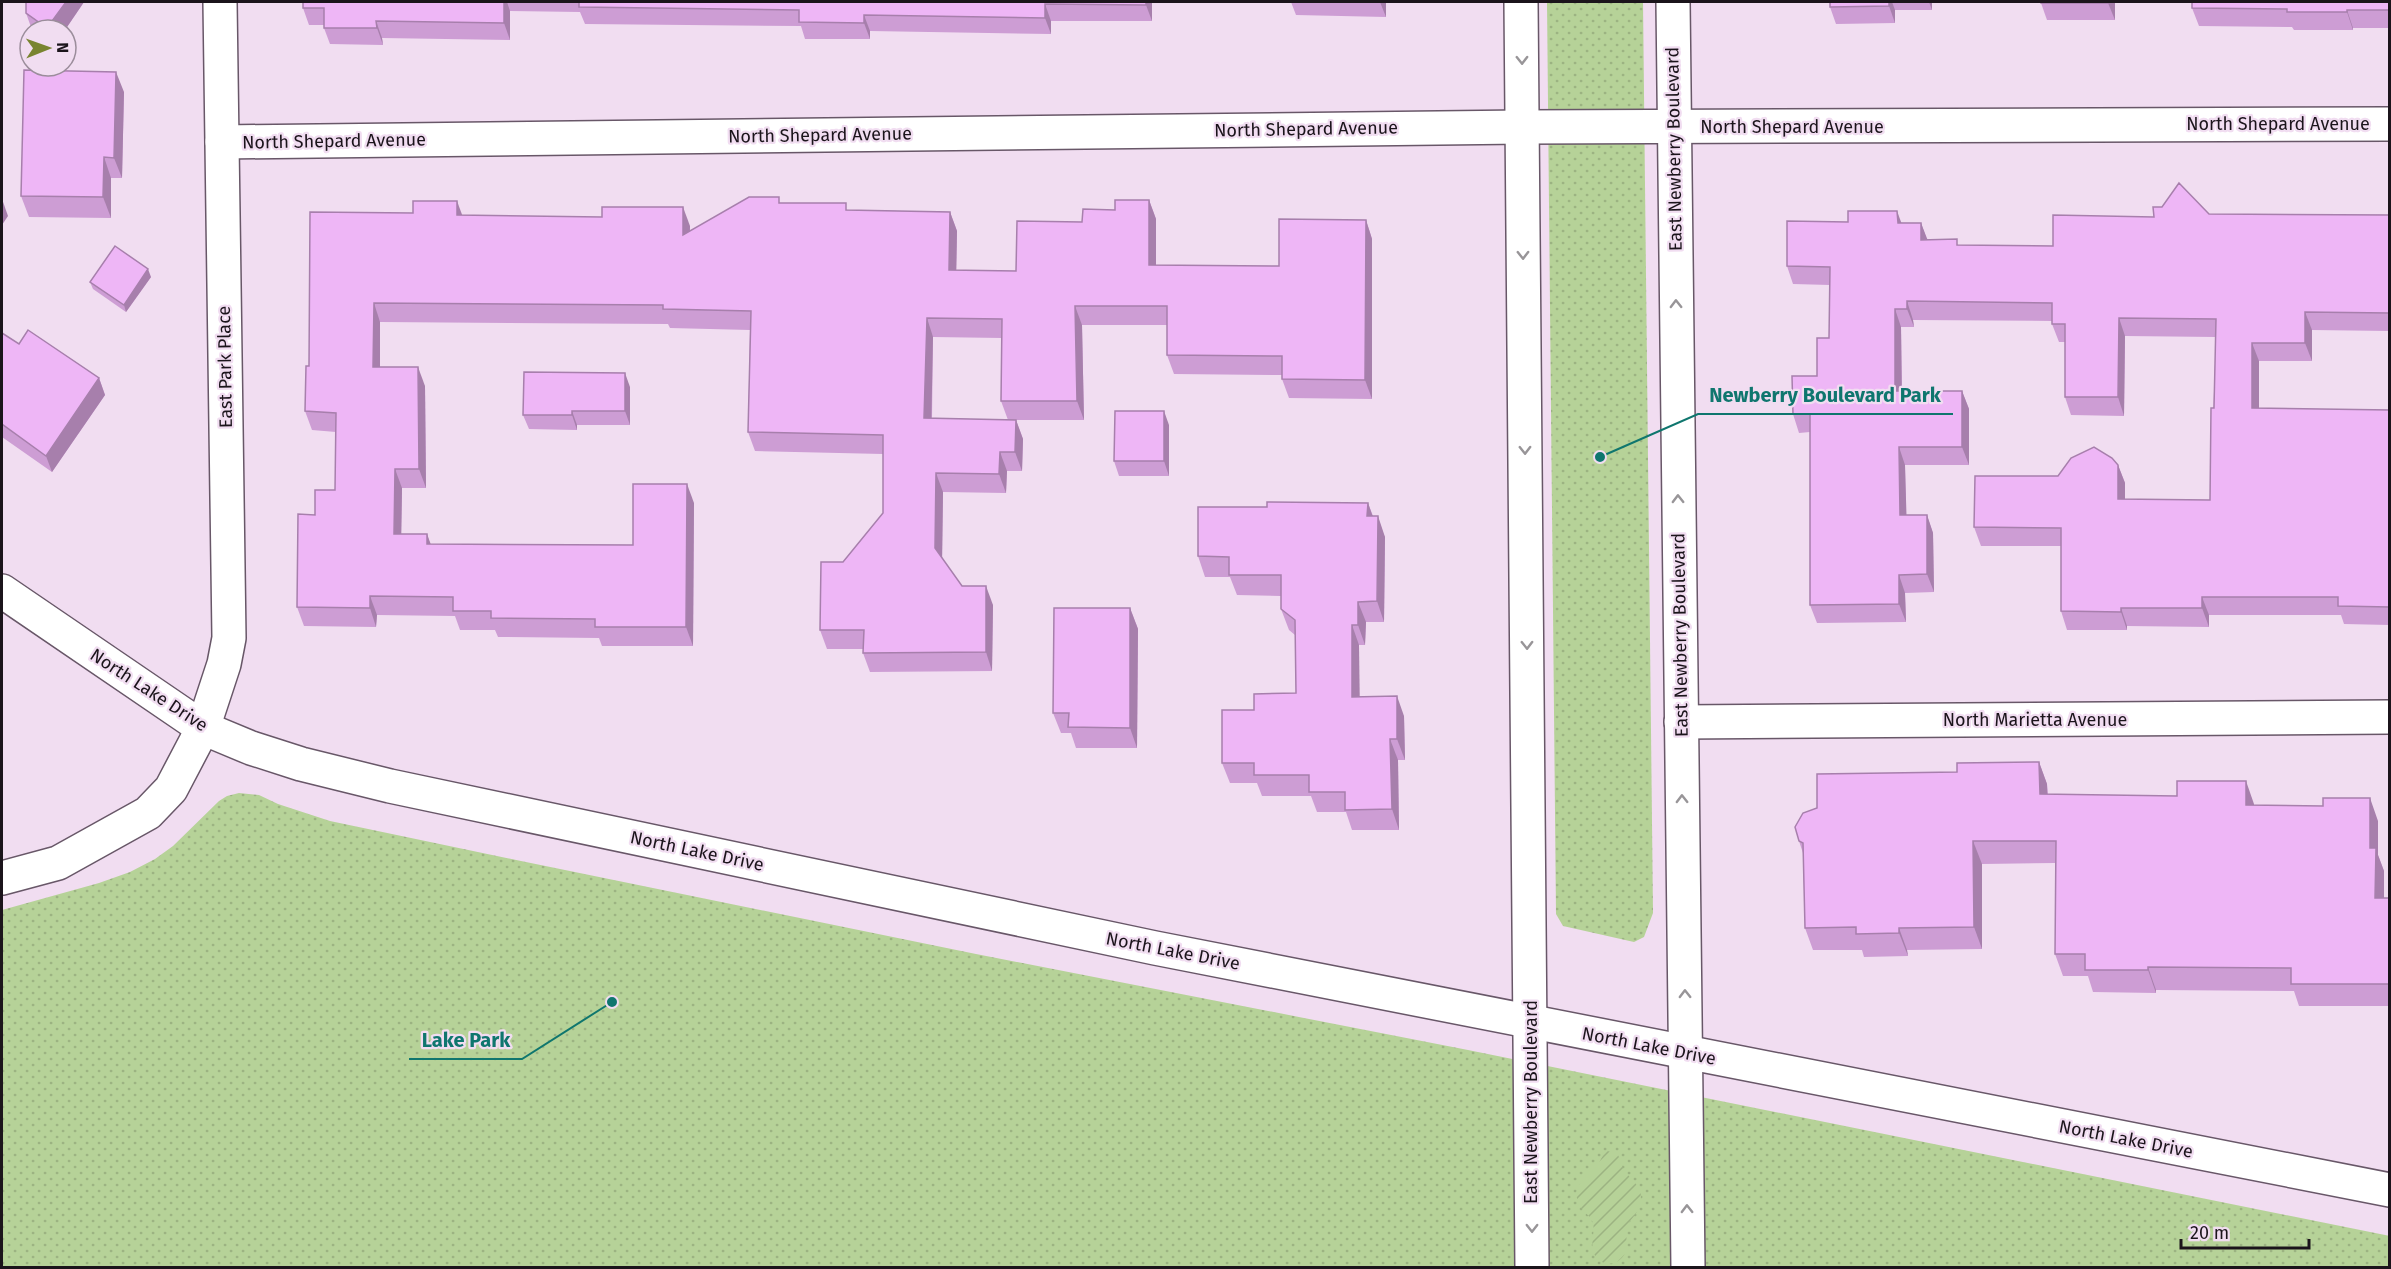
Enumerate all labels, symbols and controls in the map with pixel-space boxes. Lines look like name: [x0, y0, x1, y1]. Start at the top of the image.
north arrow: [18, 18, 78, 78]
text: N: [53, 42, 72, 53]
street label: East Newberry Boulevard: [1661, 47, 1687, 251]
one-way arrow: [1515, 55, 1528, 64]
street label: North Shepard Avenue: [2186, 113, 2370, 135]
street label: North Shepard Avenue: [1214, 116, 1398, 142]
street label: North Shepard Avenue: [1700, 116, 1884, 138]
street label: North Shepard Avenue: [728, 122, 912, 148]
street label: North Shepard Avenue: [242, 128, 426, 154]
one-way arrow: [1517, 250, 1529, 259]
one-way arrow: [1670, 300, 1682, 309]
street label: East Park Place: [213, 306, 237, 428]
callout: Newberry Boulevard Park: [1698, 376, 1953, 414]
text: Newberry Boulevard Park: [1709, 383, 1942, 407]
one-way arrow: [1519, 445, 1531, 454]
one-way arrow: [1672, 495, 1684, 504]
street label: East Newberry Boulevard: [1667, 533, 1693, 737]
one-way arrow: [1521, 640, 1533, 649]
street label: North Lake Drive: [86, 644, 212, 736]
street label: North Marietta Avenue: [1943, 709, 2127, 731]
one-way arrow: [1676, 795, 1688, 804]
street label: North Lake Drive: [628, 826, 766, 876]
street label: North Lake Drive: [1104, 927, 1242, 975]
one-way arrow: [1678, 990, 1691, 999]
street label: East Newberry Boulevard: [1520, 1000, 1542, 1204]
callout: Lake Park: [409, 1021, 522, 1059]
street label: North Lake Drive: [1580, 1022, 1718, 1070]
text: Lake Park: [422, 1028, 511, 1052]
street label: North Lake Drive: [2057, 1115, 2195, 1163]
one-way arrow: [1681, 1205, 1693, 1214]
scale bar: [2181, 1212, 2308, 1250]
text: 20 m: [2190, 1222, 2229, 1244]
one-way arrow: [1526, 1224, 1538, 1233]

